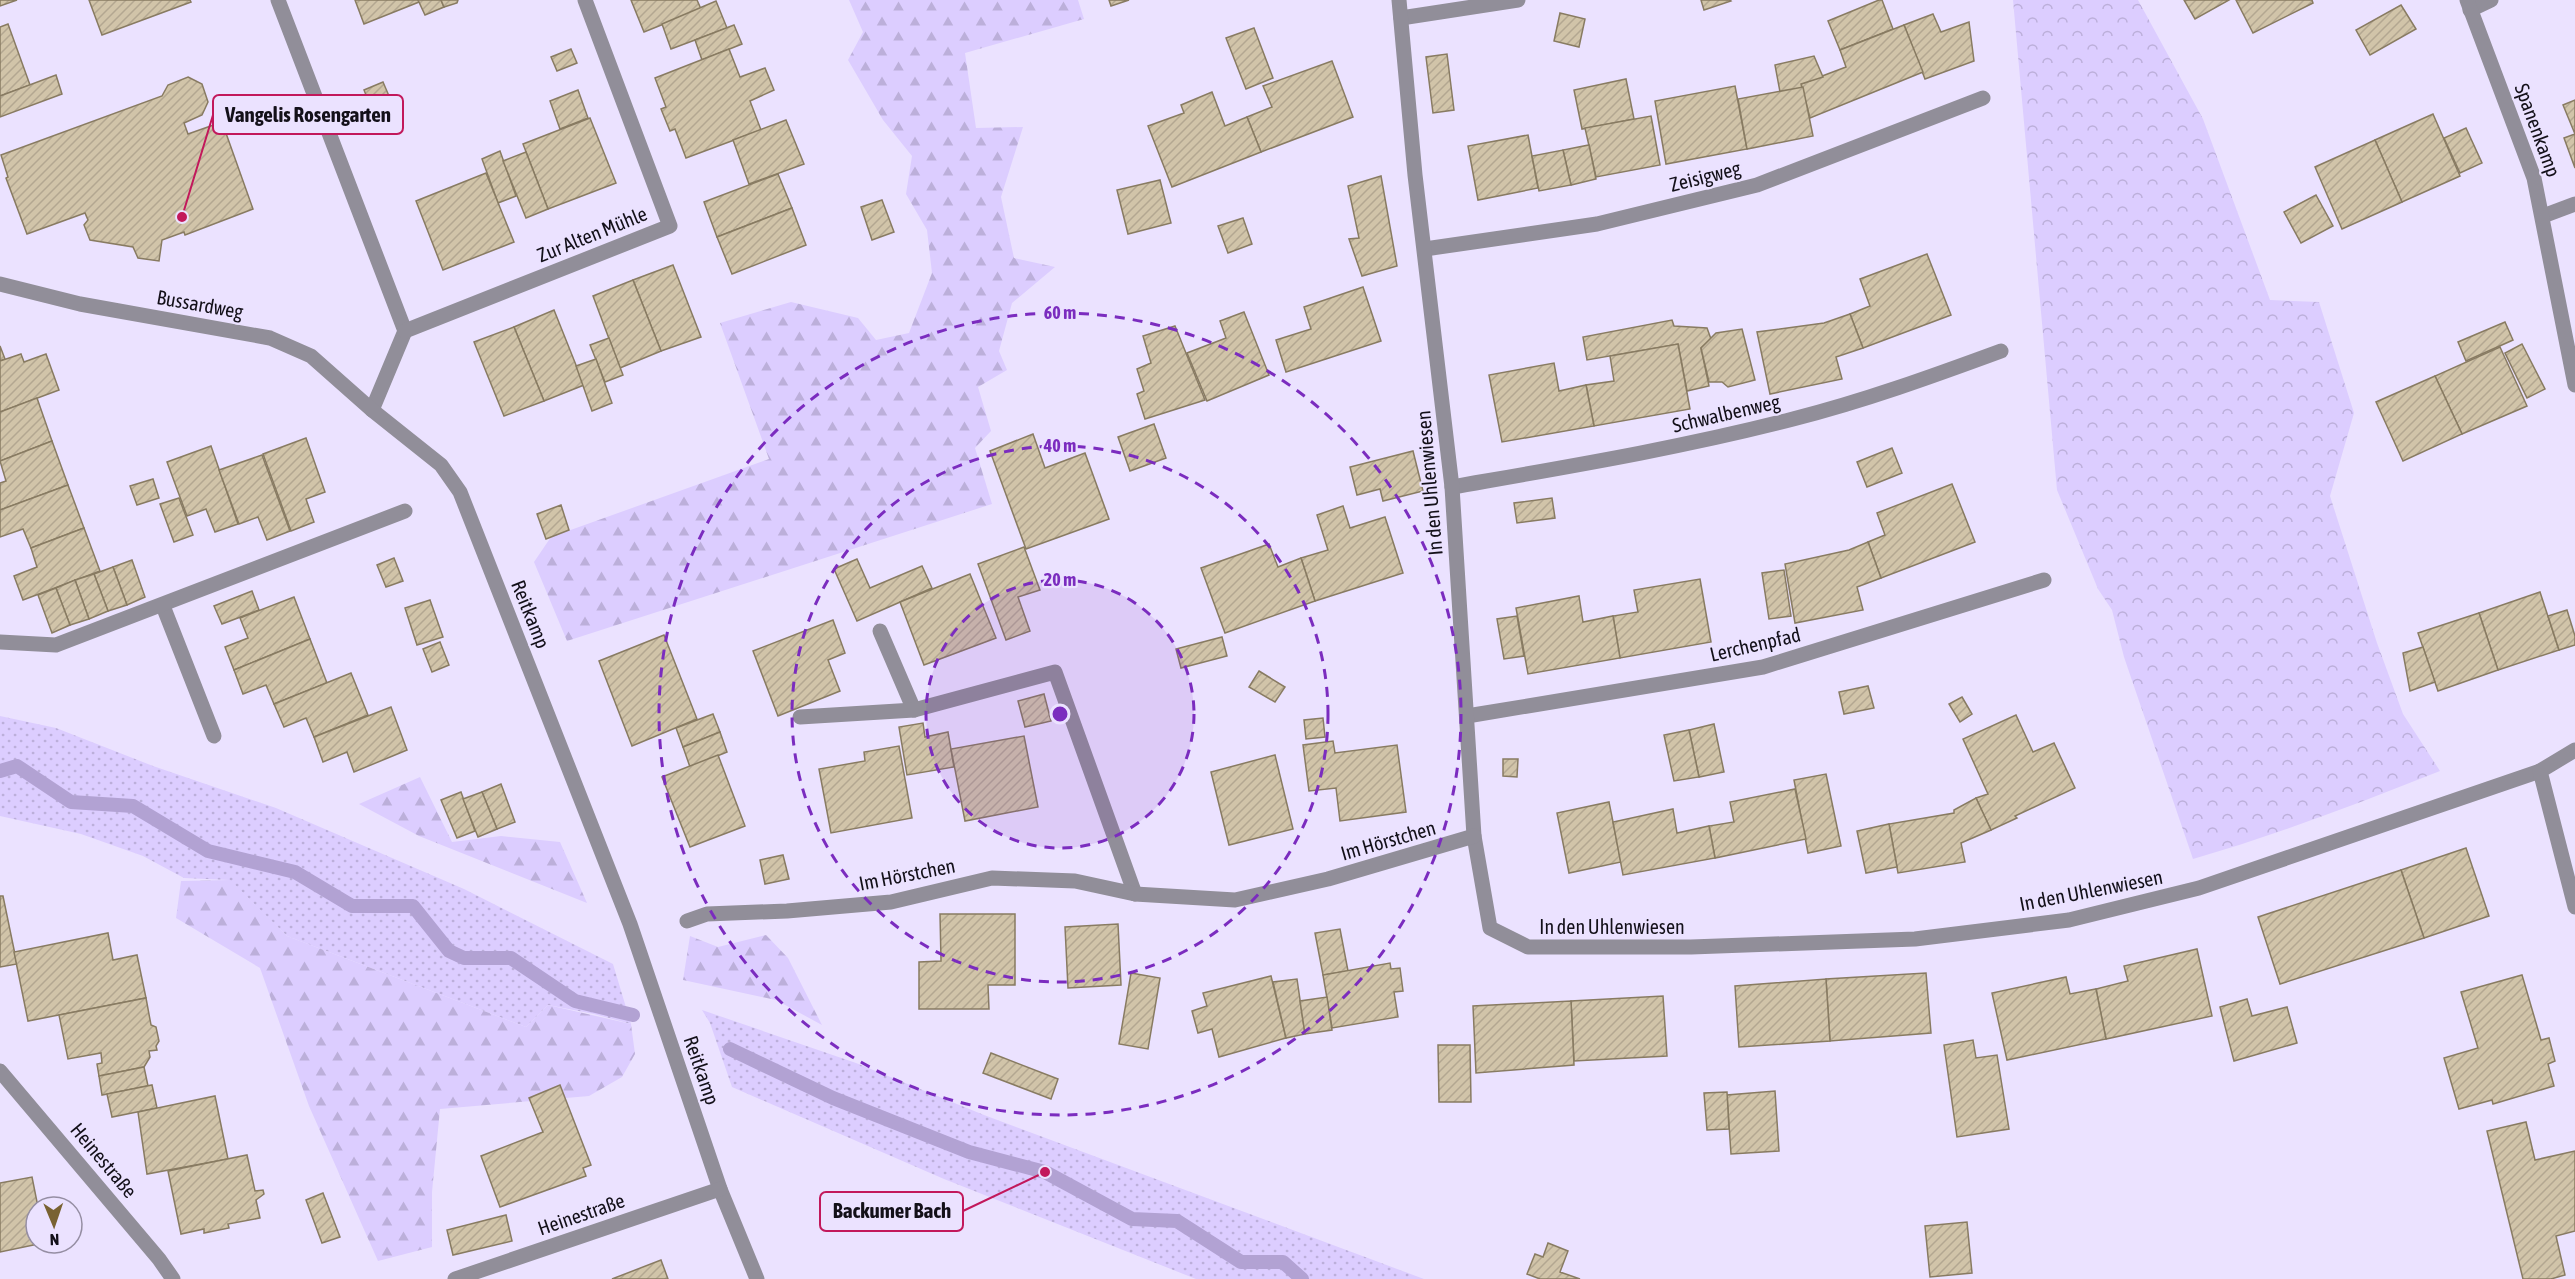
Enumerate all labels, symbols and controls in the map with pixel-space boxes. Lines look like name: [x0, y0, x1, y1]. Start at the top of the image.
street label: Spanenkamp: [2510, 80, 2566, 180]
callout: Vangelis Rosengarten: [213, 95, 403, 134]
text: Vangelis Rosengarten: [224, 102, 391, 126]
street label: Zeisigweg: [1667, 156, 1743, 196]
street label: Zur Alten Mühle: [534, 202, 650, 266]
street label: Bussardweg: [155, 285, 245, 323]
text: 60 m: [1044, 302, 1076, 323]
street label: Schwalbenweg: [1670, 389, 1782, 437]
street label: In den Uhlenwiesen: [1411, 410, 1447, 556]
text: 40 m: [1043, 435, 1076, 456]
text: 20 m: [1044, 569, 1076, 590]
street label: Reitkamp: [507, 577, 555, 651]
street label: Lerchenpfad: [1707, 622, 1803, 666]
centre of rings: [1050, 704, 1070, 724]
street label: Im Hörstchen: [1338, 815, 1438, 865]
street label: Im Hörstchen: [857, 853, 957, 895]
street label: In den Uhlenwiesen: [2017, 865, 2165, 915]
street label: In den Uhlenwiesen: [1539, 915, 1685, 938]
street label: Reitkamp: [680, 1032, 724, 1108]
street label: Heinestraße: [66, 1118, 142, 1202]
street label: Heinestraße: [535, 1188, 627, 1240]
callout: Backumer Bach: [820, 1192, 963, 1231]
north arrow: [24, 1195, 84, 1255]
text: Backumer Bach: [833, 1198, 951, 1222]
text: N: [49, 1231, 60, 1249]

